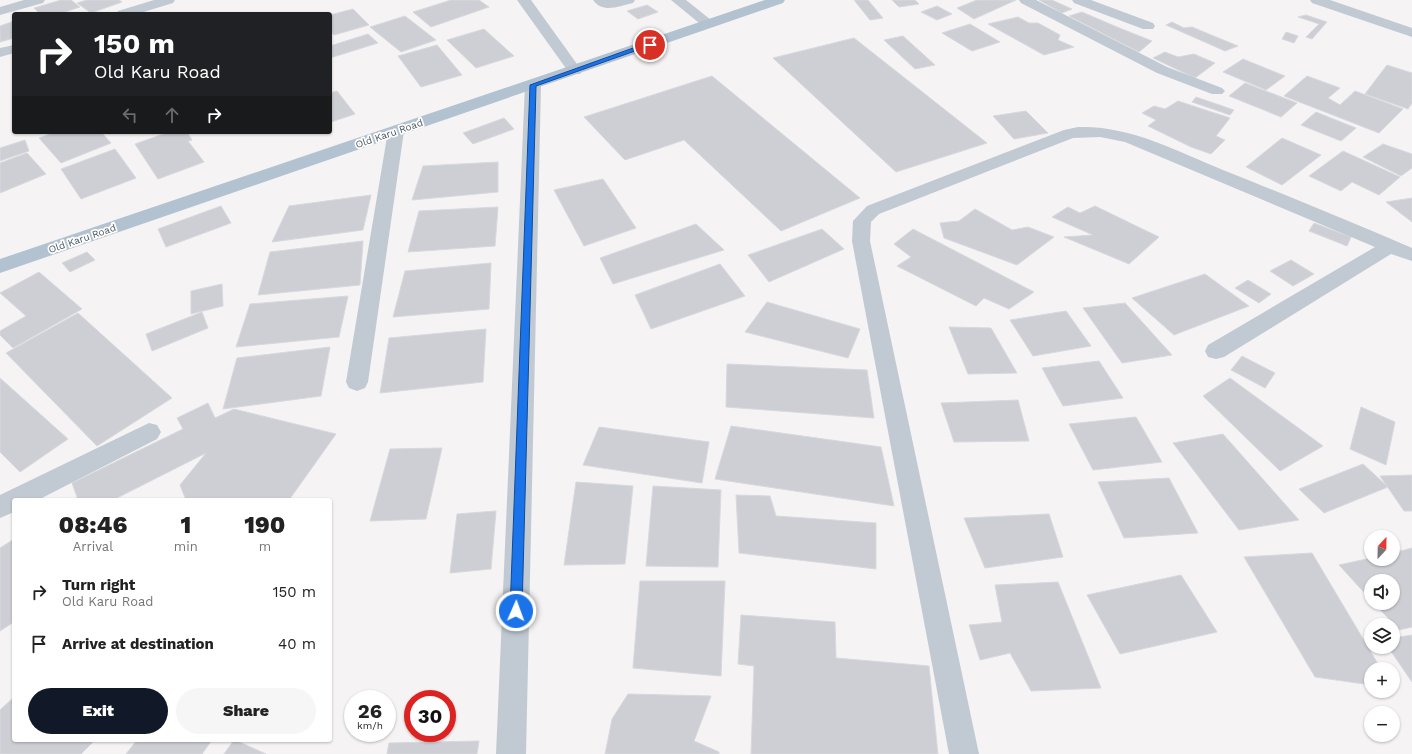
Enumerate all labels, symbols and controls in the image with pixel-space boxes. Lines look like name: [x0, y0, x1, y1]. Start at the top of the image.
text: 150 m: [94, 27, 175, 60]
icon: right: [28, 28, 80, 80]
pin: [633, 28, 667, 62]
icon: arrive: [639, 34, 661, 56]
text: Old Karu Road: [94, 61, 221, 82]
icon: left: [119, 104, 141, 126]
icon: ahead: [161, 104, 183, 126]
icon: right: [203, 104, 225, 126]
street label: Old Karu Road: [354, 117, 424, 150]
street label: Old Karu Road: [47, 222, 117, 255]
text: 08:46: [59, 511, 127, 539]
text: 1: [180, 511, 191, 539]
text: 190: [244, 511, 285, 539]
north arrow: [1364, 530, 1400, 566]
map controls: [1364, 530, 1400, 742]
text: Arrival: [73, 539, 113, 554]
text: min: [174, 539, 198, 554]
text: m: [259, 539, 271, 554]
button: sound: [1364, 574, 1400, 610]
text: Turn right: [62, 576, 135, 594]
icon: right: [28, 581, 50, 603]
text: 150 m: [273, 583, 316, 601]
position arrow: [495, 590, 537, 632]
text: Old Karu Road: [62, 594, 153, 609]
button: layers: [1364, 618, 1400, 654]
icon: arrive: [28, 633, 50, 655]
text: Arrive at destination: [62, 635, 214, 653]
text: 40 m: [278, 635, 316, 653]
button: +: [1364, 662, 1400, 698]
button: Exit: [28, 688, 168, 734]
button: Share: [176, 688, 316, 734]
speed limit sign: 30: [404, 690, 456, 742]
text: 26: [358, 699, 382, 723]
button: −: [1364, 706, 1400, 742]
text: km/h: [357, 720, 383, 731]

